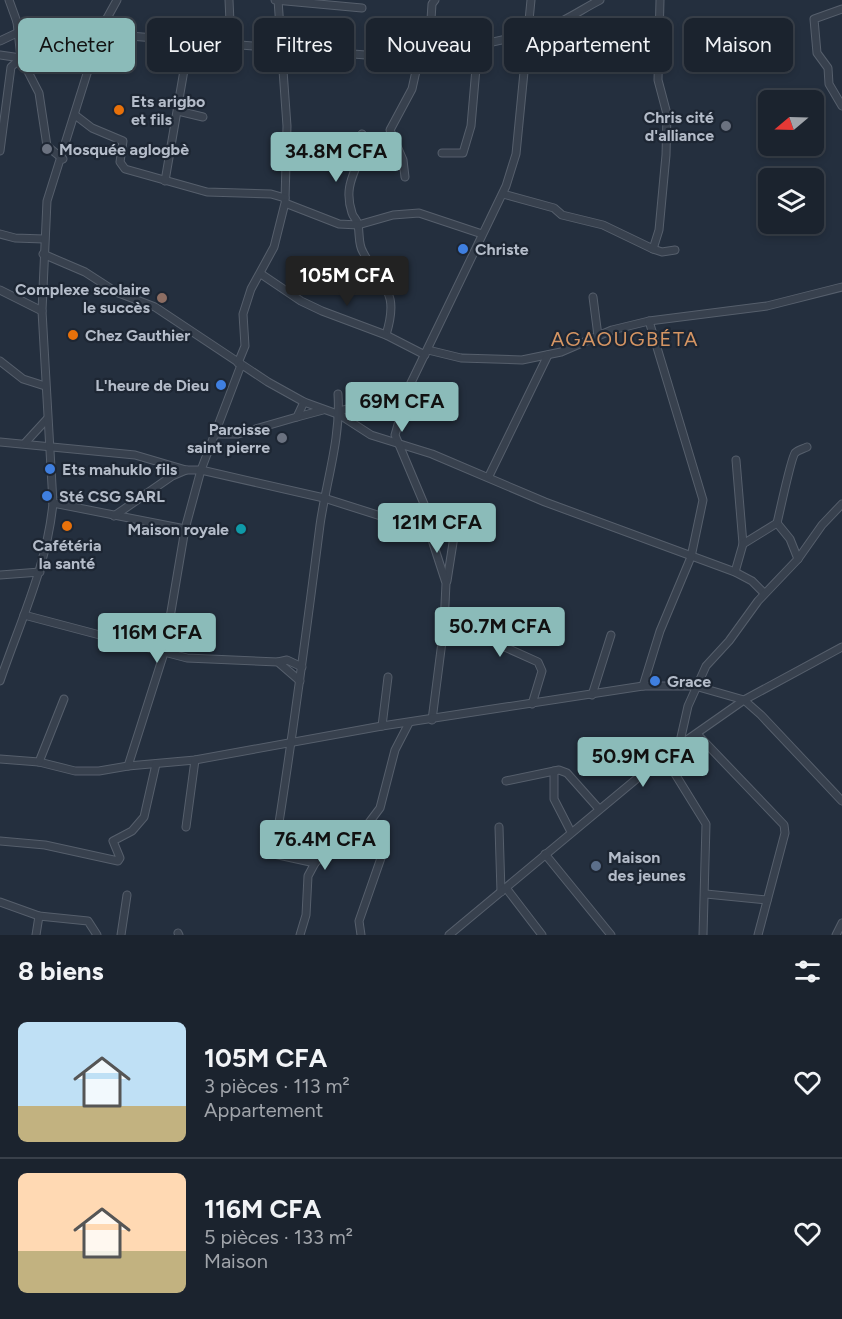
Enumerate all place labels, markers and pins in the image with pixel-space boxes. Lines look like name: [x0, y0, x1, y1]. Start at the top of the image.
place label: Ets arigbo et fils: [131, 92, 205, 129]
marker: Ets arigbo et fils: [112, 103, 126, 117]
place label: Chris cité d'alliance: [644, 108, 714, 145]
marker: Chris cité d'alliance: [719, 119, 733, 133]
pin: 34.8M CFA: [267, 132, 405, 183]
place label: Mosquée aglogbè: [59, 140, 189, 159]
marker: Mosquée aglogbè: [40, 142, 54, 156]
place label: Christe: [475, 240, 529, 259]
marker: Christe: [456, 242, 470, 256]
pin: 105M CFA: [285, 256, 409, 307]
place label: Complexe scolaire le succès: [15, 280, 151, 317]
marker: Complexe scolaire le succès: [155, 291, 169, 305]
place label: Chez Gauthier: [85, 326, 190, 345]
marker: Chez Gauthier: [66, 328, 80, 342]
place label: L'heure de Dieu: [95, 376, 209, 395]
marker: L'heure de Dieu: [214, 378, 228, 392]
pin: 69M CFA: [347, 382, 457, 433]
place label: Paroisse saint pierre: [187, 420, 270, 457]
marker: Paroisse saint pierre: [275, 431, 289, 445]
place label: Ets mahuklo fils: [62, 460, 178, 479]
marker: Ets mahuklo fils: [43, 462, 57, 476]
place label: Sté CSG SARL: [59, 487, 165, 506]
marker: Sté CSG SARL: [40, 489, 54, 503]
pin: 121M CFA: [375, 503, 499, 554]
marker: Cafétéria la santé: [60, 519, 74, 533]
place label: Maison royale: [128, 520, 229, 539]
marker: Maison royale: [234, 522, 248, 536]
place label: Cafétéria la santé: [32, 536, 102, 573]
pin: 50.7M CFA: [431, 607, 569, 658]
pin: 116M CFA: [95, 613, 219, 664]
place label: Grace: [667, 672, 711, 691]
marker: Grace: [648, 674, 662, 688]
pin: 50.9M CFA: [574, 737, 712, 788]
pin: 76.4M CFA: [256, 820, 394, 871]
place label: Maison des jeunes: [608, 848, 686, 885]
marker: Maison des jeunes: [589, 859, 603, 873]

